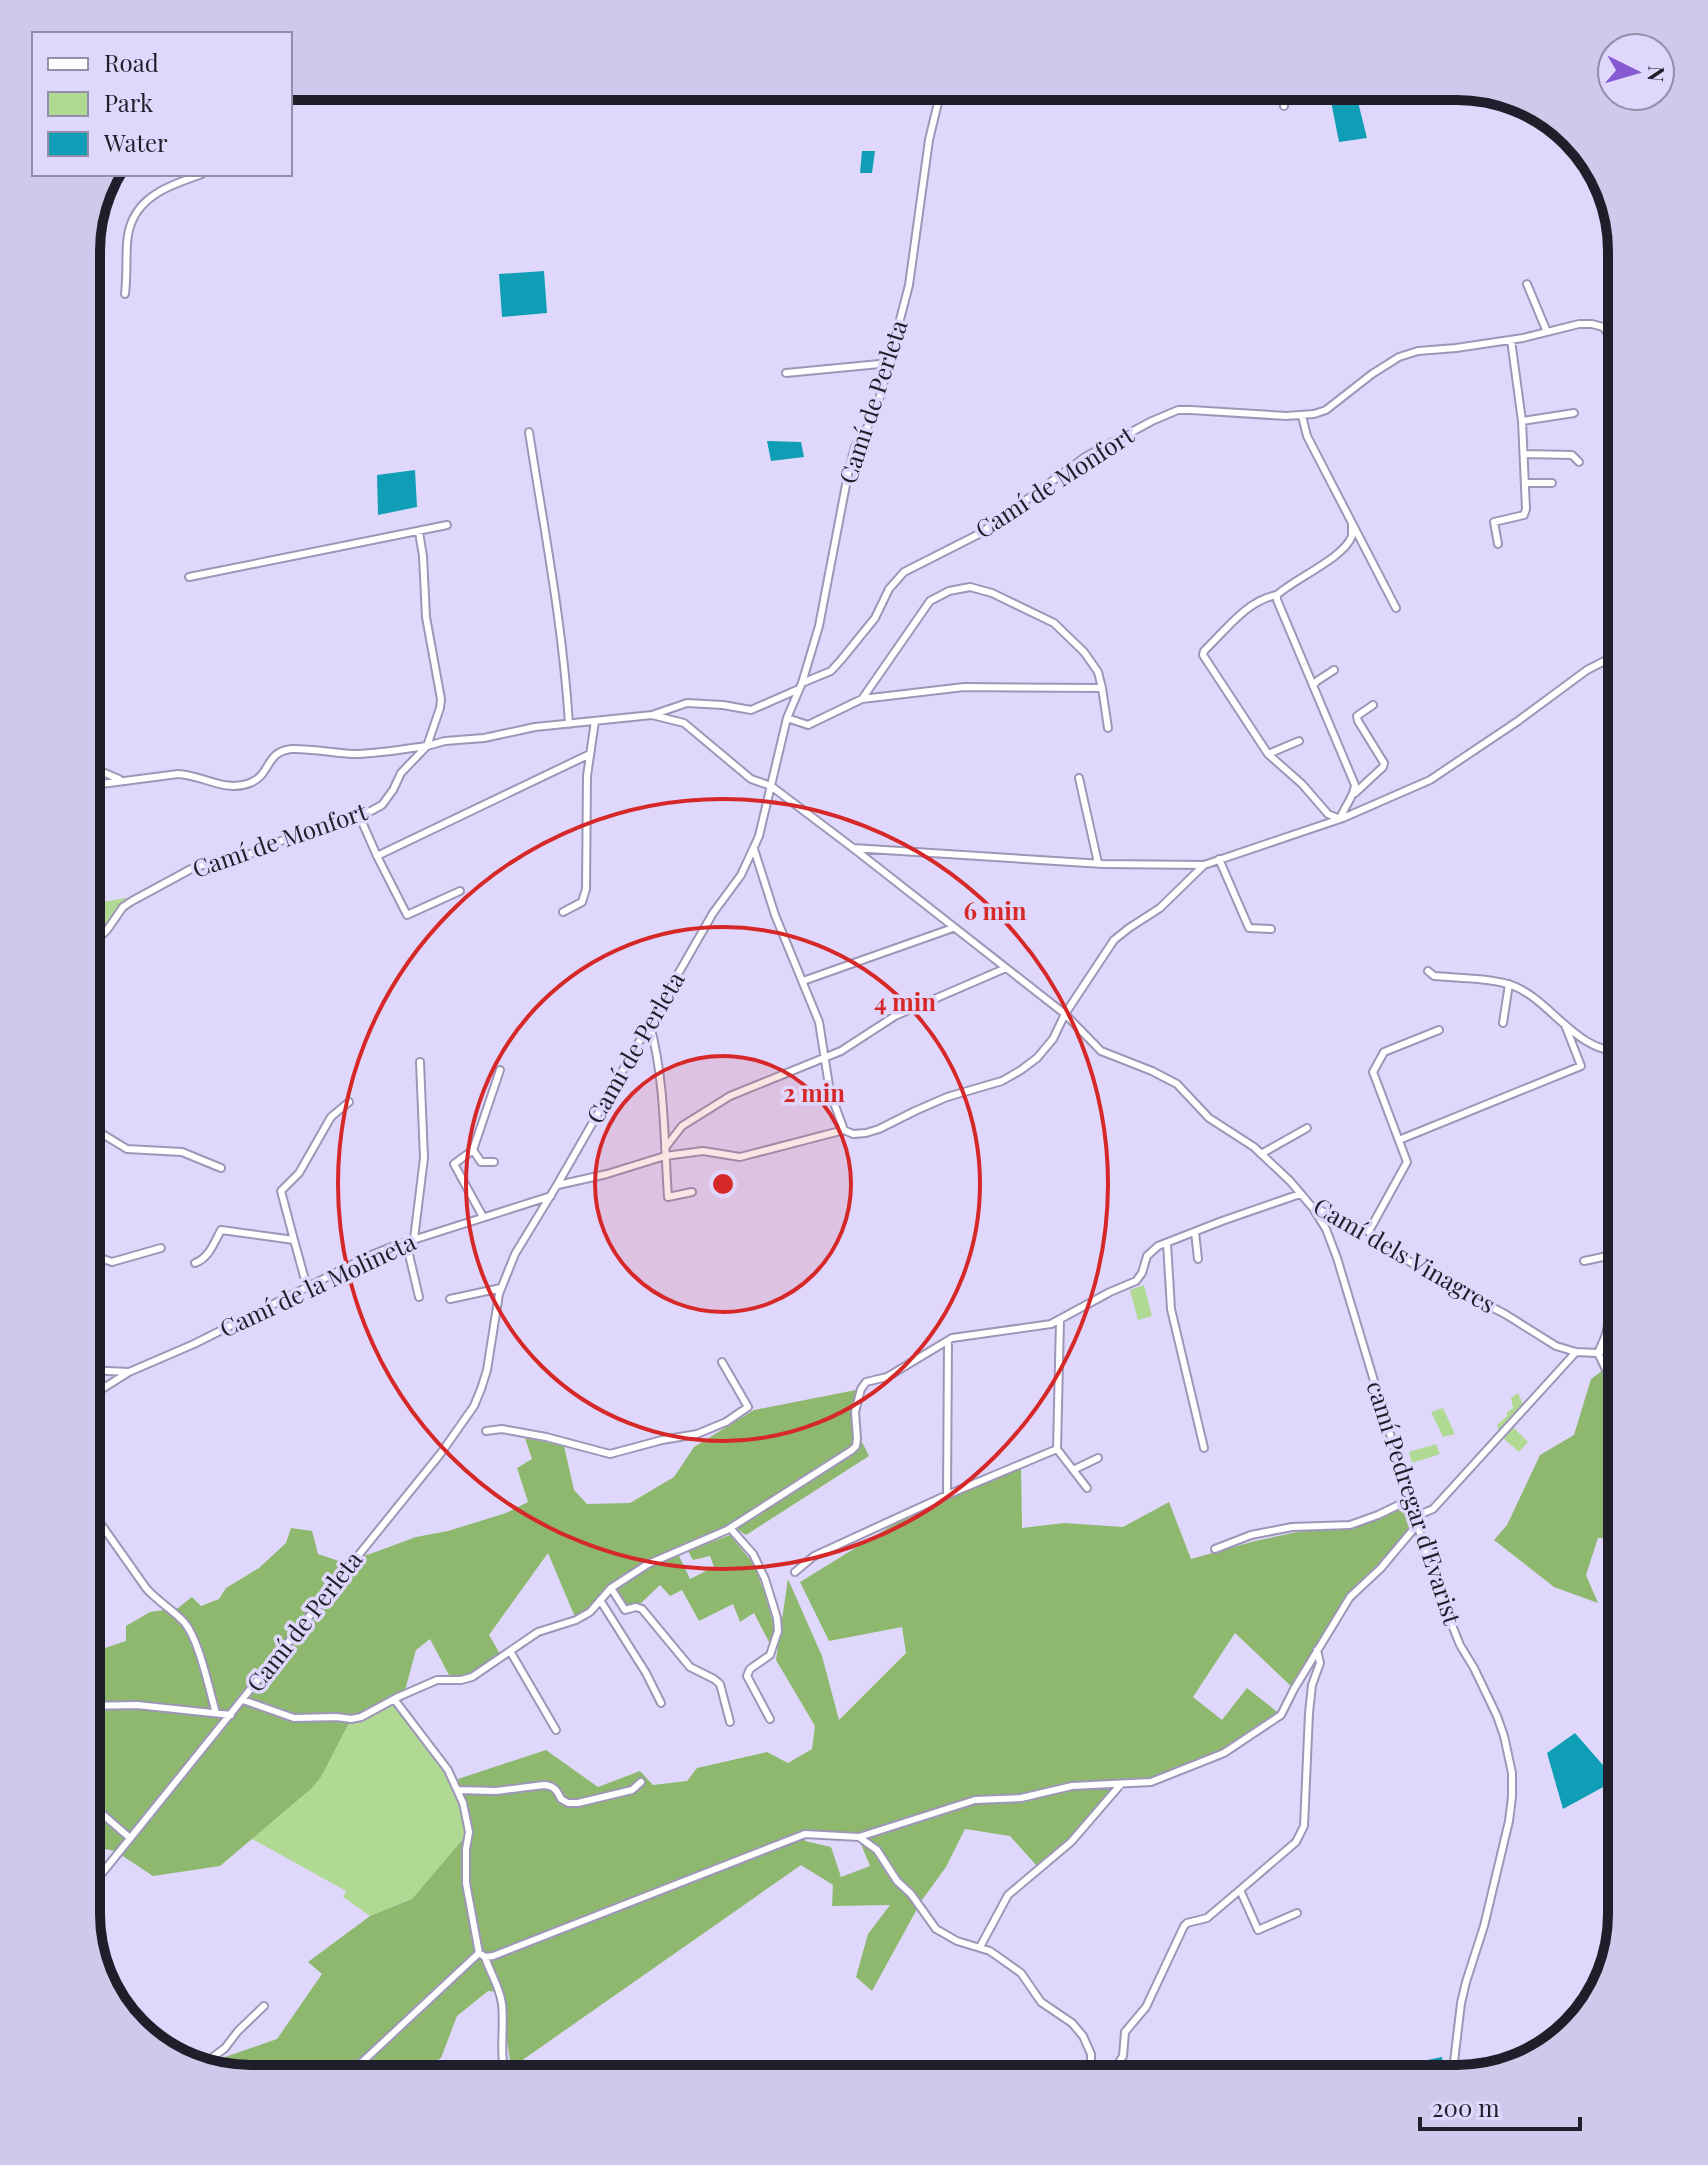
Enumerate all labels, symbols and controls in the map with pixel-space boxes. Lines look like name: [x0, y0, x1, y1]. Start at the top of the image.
legend: [32, 32, 292, 176]
north arrow: [1596, 32, 1676, 112]
text: Road: [104, 46, 159, 78]
text: N: [1641, 65, 1673, 83]
text: Park: [104, 86, 154, 118]
text: Water: [103, 126, 168, 158]
street label: Camí de Perleta: [831, 315, 914, 487]
street label: Camí de Monfort: [969, 418, 1140, 544]
street label: Camí de Monfort: [188, 794, 371, 884]
text: 6 min: [963, 894, 1027, 926]
street label: Camí de Perleta: [578, 965, 691, 1129]
text: 4 min: [874, 985, 936, 1017]
text: 2 min: [783, 1076, 845, 1108]
centre of rings: [709, 1170, 737, 1198]
street label: Camí dels Vinagres: [1308, 1189, 1502, 1319]
street label: Camí de la Molineta: [214, 1225, 420, 1344]
street label: camí Pedregar d'Evarist: [1360, 1377, 1470, 1629]
street label: Camí de Perleta: [238, 1544, 368, 1698]
scale bar: [1420, 2081, 1580, 2131]
text: 200 m: [1432, 2091, 1500, 2123]

